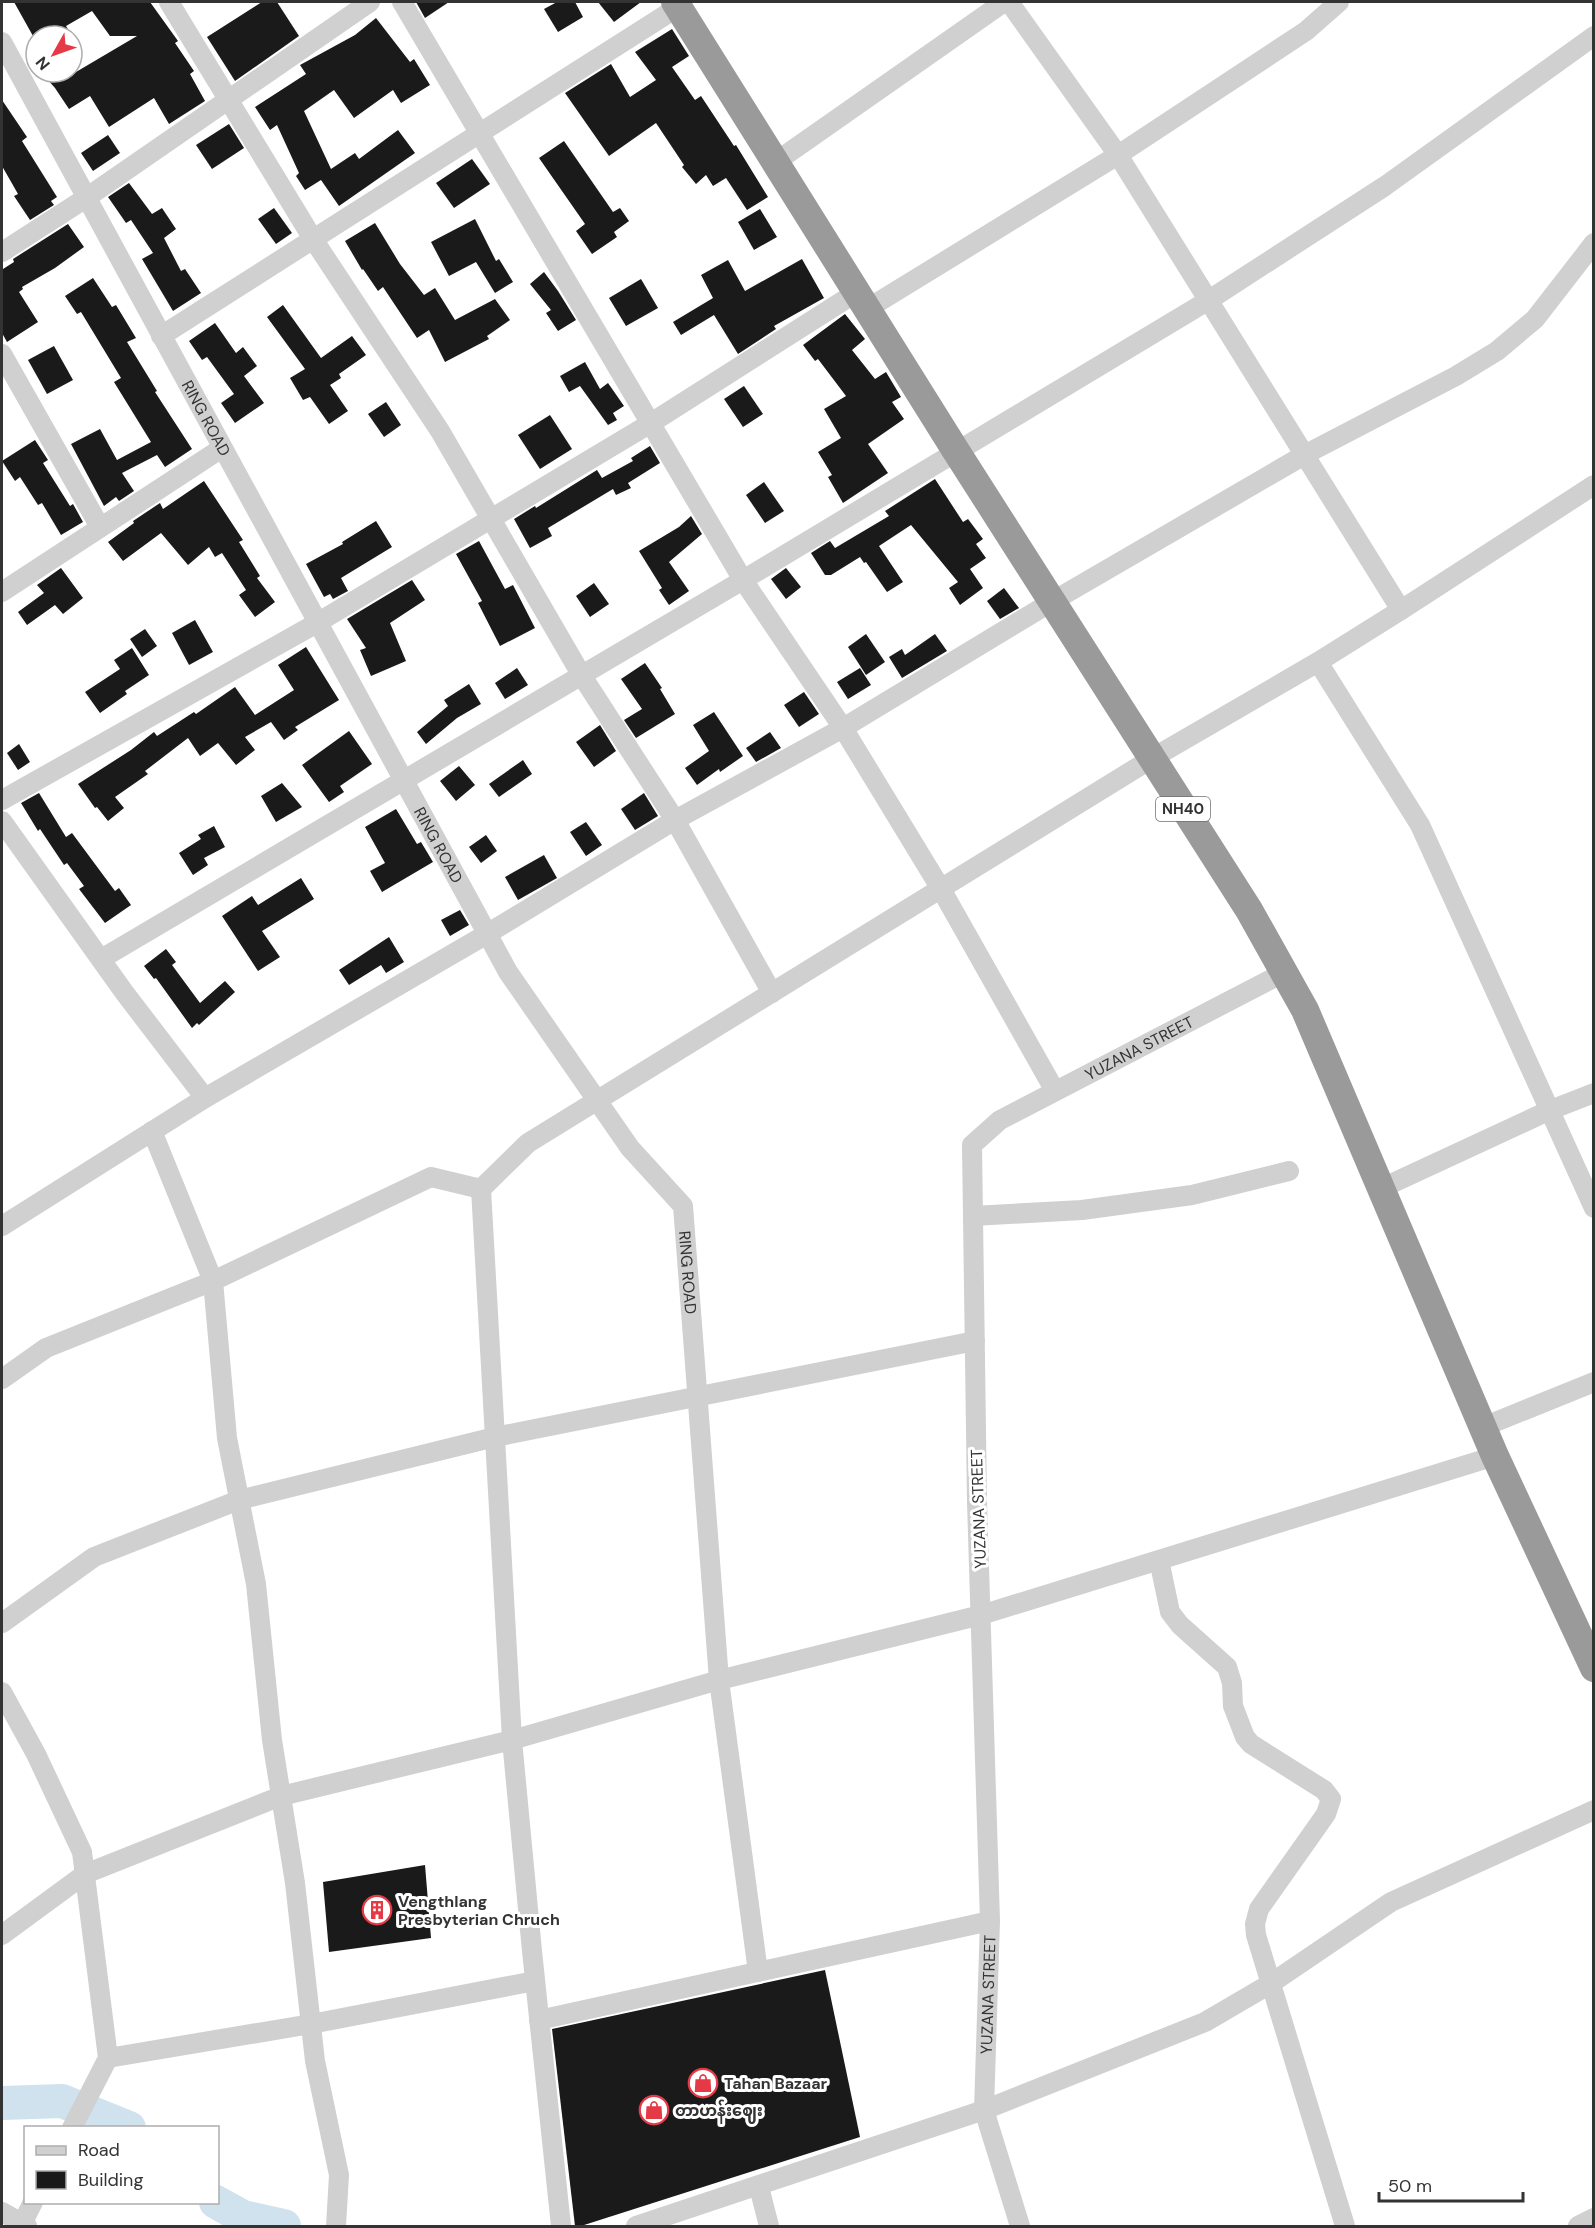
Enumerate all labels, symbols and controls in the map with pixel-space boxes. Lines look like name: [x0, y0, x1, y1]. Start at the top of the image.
north arrow: [24, 24, 84, 84]
text: N: [31, 52, 55, 75]
street label: RING ROAD: [177, 377, 235, 460]
road number: NH40: [1156, 797, 1210, 821]
street label: RING ROAD: [409, 803, 468, 887]
street label: YUZANA STREET: [1081, 1011, 1197, 1085]
street label: RING ROAD: [674, 1230, 701, 1315]
street label: YUZANA STREET: [966, 1449, 991, 1569]
place label: Vengthlang Presbyterian Chruch: [398, 1891, 560, 1930]
building icon: Vengthlang Presbyterian Chruch: [361, 1894, 393, 1926]
street label: YUZANA STREET: [976, 1934, 1001, 2055]
shop icon: Tahan Bazaar: [687, 2067, 719, 2099]
place label: Tahan Bazaar: [724, 2073, 828, 2094]
shop icon: တာဟန်းဈေး: [638, 2094, 670, 2126]
place label: တာဟန်းဈေး: [675, 2099, 763, 2124]
legend: [24, 2126, 219, 2204]
text: Road: [78, 2138, 120, 2162]
scale bar: [1379, 2165, 1523, 2203]
text: Building: [78, 2168, 143, 2192]
text: 50 m: [1388, 2174, 1432, 2198]

